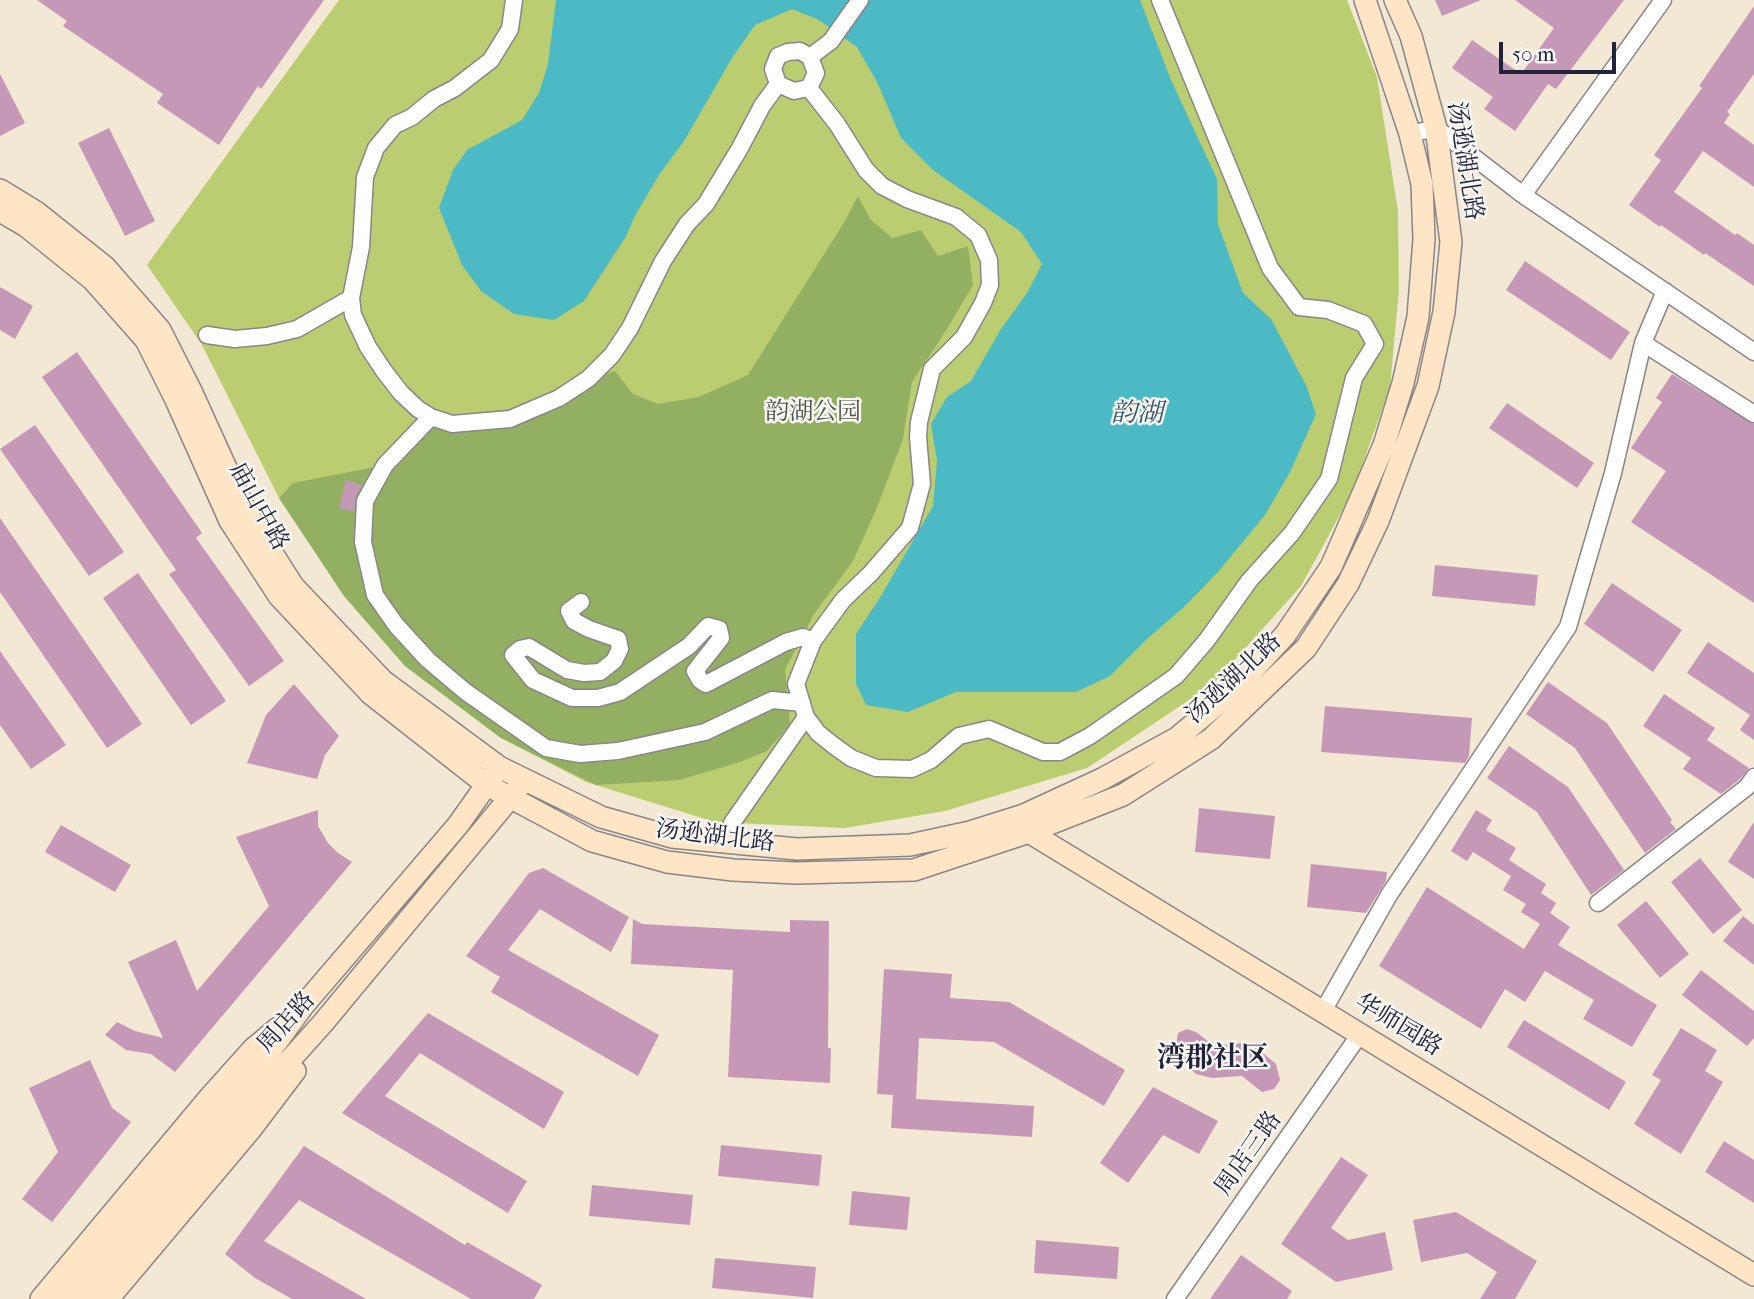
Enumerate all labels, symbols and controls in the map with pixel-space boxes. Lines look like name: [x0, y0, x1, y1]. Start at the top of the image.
scale bar: [1502, 28, 1619, 72]
text: 50 m: [1512, 42, 1555, 66]
street label: 汤逊湖北路: [1440, 99, 1488, 223]
park label: 韵湖公园: [765, 399, 861, 427]
water label: 韵湖: [1111, 399, 1163, 431]
street label: 庙山中路: [222, 458, 294, 556]
street label: 汤逊湖北路: [1180, 628, 1288, 730]
street label: 汤逊湖北路: [654, 815, 776, 859]
street label: 周店路: [252, 987, 322, 1059]
street label: 华师园路: [1349, 989, 1447, 1063]
district label: 湾郡社区: [1157, 1042, 1269, 1076]
street label: 周店三路: [1210, 1106, 1288, 1202]

